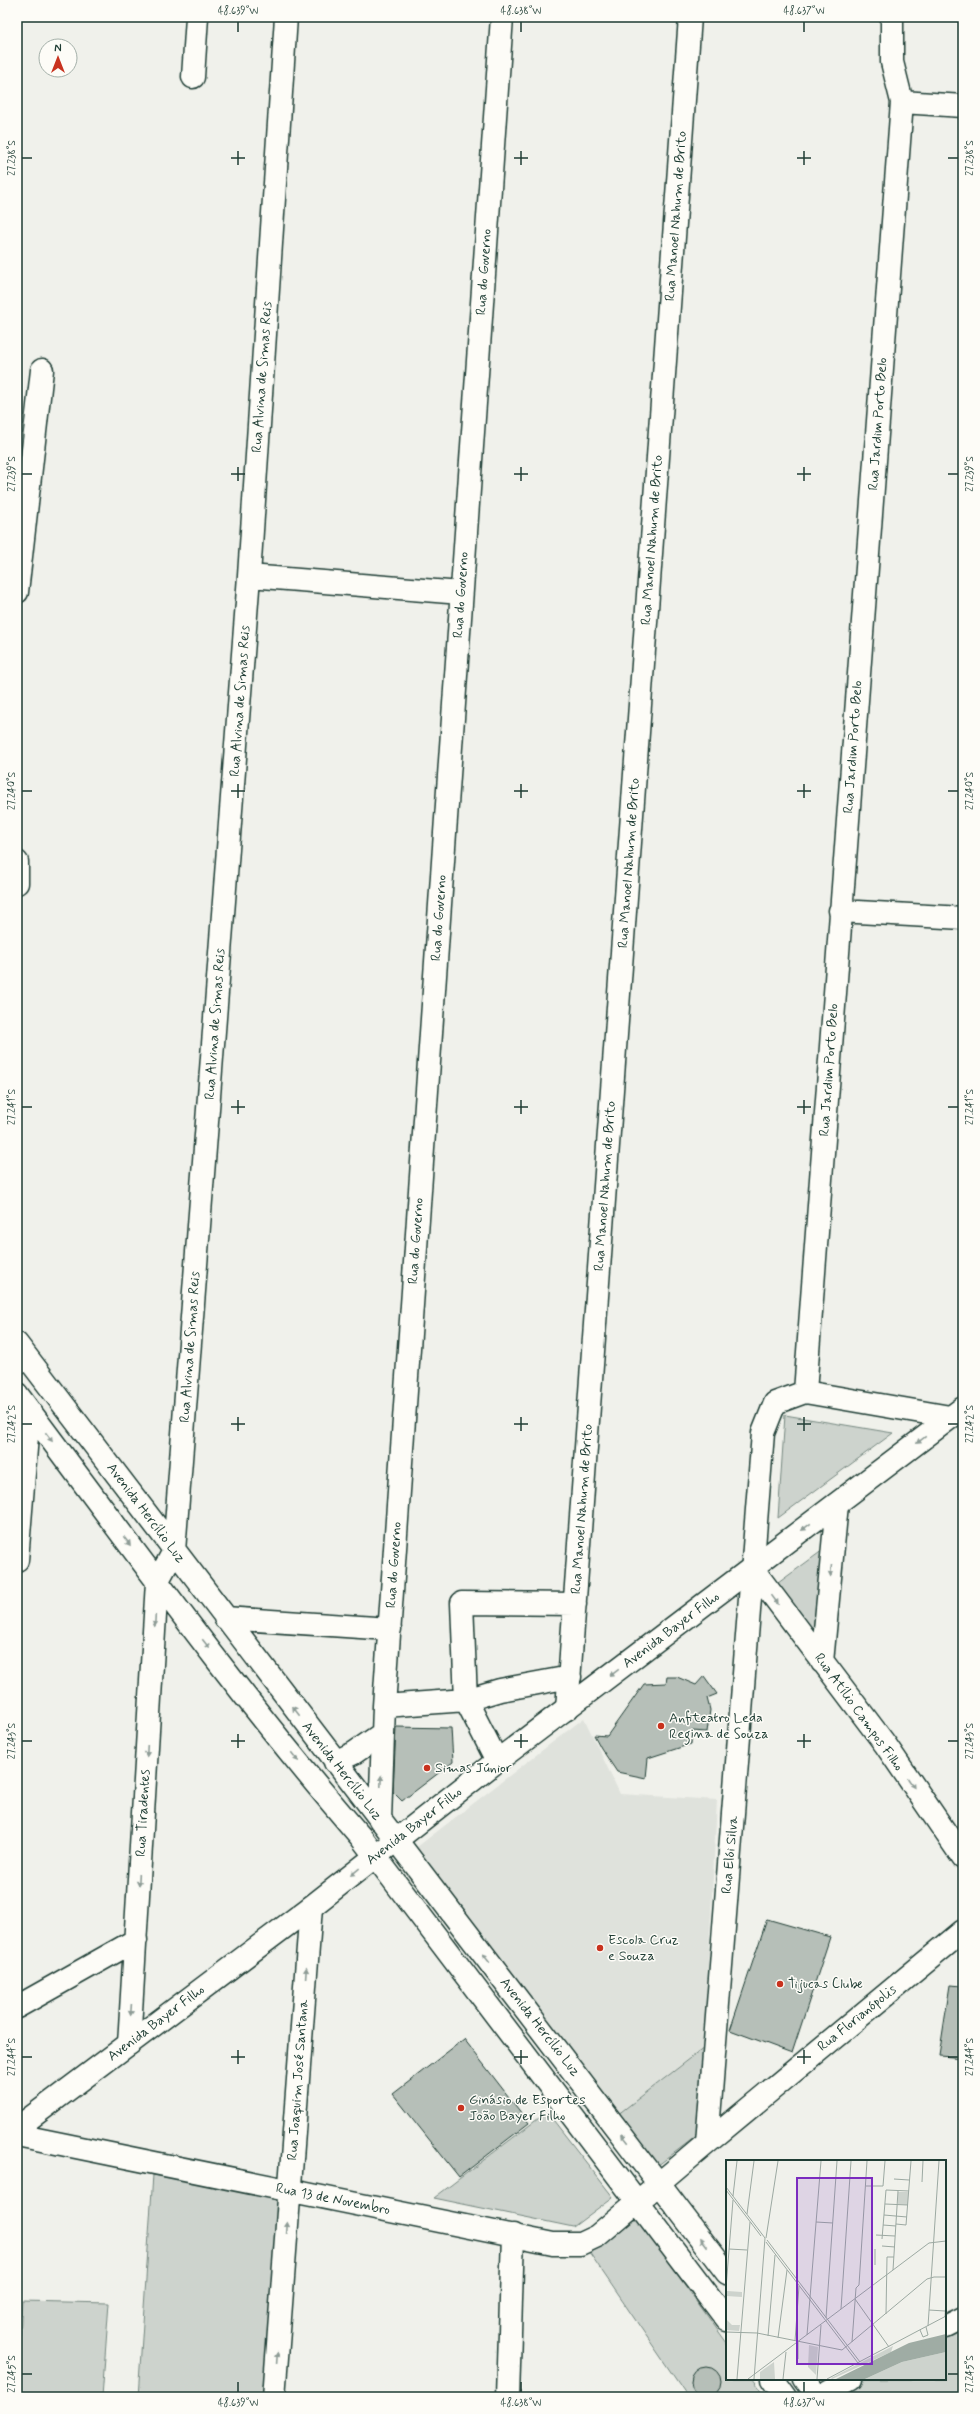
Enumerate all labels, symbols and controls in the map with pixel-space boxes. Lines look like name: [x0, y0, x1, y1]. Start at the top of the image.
text: 48.639°W: [218, 4, 258, 18]
text: 48.638°W: [501, 4, 541, 18]
text: 48.637°W: [783, 4, 825, 18]
north arrow: [38, 38, 78, 78]
text: N: [54, 42, 62, 56]
street label: Rua Manoel Nahum de Brito: [661, 130, 691, 302]
text: 27.238°S: [5, 140, 19, 176]
text: 27.238°S: [963, 140, 977, 176]
street label: Rua do Governo: [472, 228, 496, 316]
street label: Rua Alvina de Simas Reis: [248, 301, 276, 453]
street label: Rua Jardim Porto Belo: [864, 357, 892, 491]
street label: Rua Manoel Nahum de Brito: [637, 454, 667, 626]
text: 27.239°S: [5, 456, 19, 492]
text: 27.239°S: [963, 456, 977, 492]
street label: Rua do Governo: [449, 551, 473, 639]
street label: Rua Alvina de Simas Reis: [226, 625, 254, 777]
street label: Rua Jardim Porto Belo: [839, 680, 867, 814]
text: 27.240°S: [5, 771, 19, 810]
text: 27.240°S: [963, 771, 977, 810]
street label: Rua Manoel Nahum de Brito: [614, 777, 644, 949]
street label: Rua do Governo: [427, 874, 451, 962]
street label: Rua Alvina de Simas Reis: [201, 948, 229, 1100]
street label: Rua Jardim Porto Belo: [815, 1003, 843, 1137]
text: 27.241°S: [5, 1089, 19, 1125]
text: 27.241°S: [963, 1089, 977, 1125]
street label: Rua Manoel Nahum de Brito: [590, 1100, 620, 1272]
street label: Rua do Governo: [404, 1197, 428, 1285]
street label: Rua Alvina de Simas Reis: [176, 1271, 204, 1423]
text: 27.242°S: [5, 1404, 19, 1443]
text: 27.242°S: [963, 1404, 977, 1443]
street label: Rua Manoel Nahum de Brito: [567, 1423, 597, 1595]
one-way arrow: [45, 1431, 53, 1442]
one-way arrow: [915, 1435, 926, 1444]
street label: Avenida Hercílio Luz: [103, 1460, 190, 1567]
street label: Rua do Governo: [382, 1521, 406, 1609]
one-way arrow: [801, 1523, 812, 1531]
one-way arrow: [122, 1536, 130, 1546]
one-way arrow: [827, 1565, 834, 1577]
street label: Avenida Bayer Filho: [619, 1588, 723, 1672]
one-way arrow: [771, 1594, 780, 1605]
one-way arrow: [151, 1615, 158, 1627]
one-way arrow: [202, 1638, 210, 1649]
street label: Rua Atílio Campos Filho: [810, 1650, 908, 1774]
one-way arrow: [608, 1669, 619, 1678]
one-way arrow: [291, 1705, 300, 1716]
place label: Anfiteatro Leda Regina de Souza: [669, 1709, 769, 1745]
street label: Avenida Hercílio Luz: [298, 1718, 386, 1824]
marker: Anfiteatro Leda Regina de Souza: [656, 1721, 666, 1731]
text: 27.243°S: [5, 1722, 19, 1759]
text: 27.243°S: [963, 1722, 977, 1759]
one-way arrow: [144, 1745, 150, 1758]
one-way arrow: [291, 1752, 299, 1763]
place label: Simas Júnior: [435, 1759, 512, 1777]
marker: Simas Júnior: [422, 1763, 432, 1773]
street label: Rua Tiradentes: [132, 1768, 154, 1857]
one-way arrow: [378, 1774, 384, 1787]
one-way arrow: [907, 1778, 915, 1788]
street label: Avenida Bayer Filho: [362, 1783, 466, 1869]
street label: Rua Elói Silva: [718, 1815, 742, 1895]
one-way arrow: [350, 1868, 361, 1876]
one-way arrow: [136, 1874, 143, 1886]
place label: Escola Cruz e Souza: [608, 1931, 679, 1965]
marker: Escola Cruz e Souza: [595, 1943, 605, 1953]
one-way arrow: [482, 1952, 490, 1963]
one-way arrow: [303, 1967, 310, 1979]
street label: Avenida Hercílio Luz: [496, 1974, 584, 2080]
place label: Tijucas Clube: [788, 1975, 863, 1993]
marker: Tijucas Clube: [775, 1979, 785, 1989]
street label: Avenida Bayer Filho: [104, 1981, 208, 2065]
street label: Rua Florianópolis: [814, 1981, 900, 2055]
street label: Rua Joaquim José Santana: [283, 1998, 313, 2161]
one-way arrow: [128, 2004, 135, 2016]
text: 27.244°S: [5, 2038, 19, 2076]
text: 27.244°S: [963, 2038, 977, 2076]
place label: Ginásio de Esportes João Bayer Filho: [469, 2091, 585, 2125]
marker: Ginásio de Esportes João Bayer Filho: [456, 2103, 466, 2113]
one-way arrow: [621, 2133, 630, 2144]
inset map: [726, 2160, 946, 2380]
street label: Rua 13 de Novembro: [274, 2179, 392, 2219]
one-way arrow: [283, 2222, 290, 2234]
one-way arrow: [700, 2237, 708, 2247]
one-way arrow: [274, 2352, 281, 2364]
text: 27.245°S: [5, 2355, 19, 2393]
text: 27.245°S: [963, 2355, 977, 2393]
text: 48.639°W: [218, 2396, 258, 2410]
text: 48.638°W: [501, 2396, 541, 2410]
text: 48.637°W: [783, 2396, 825, 2410]

